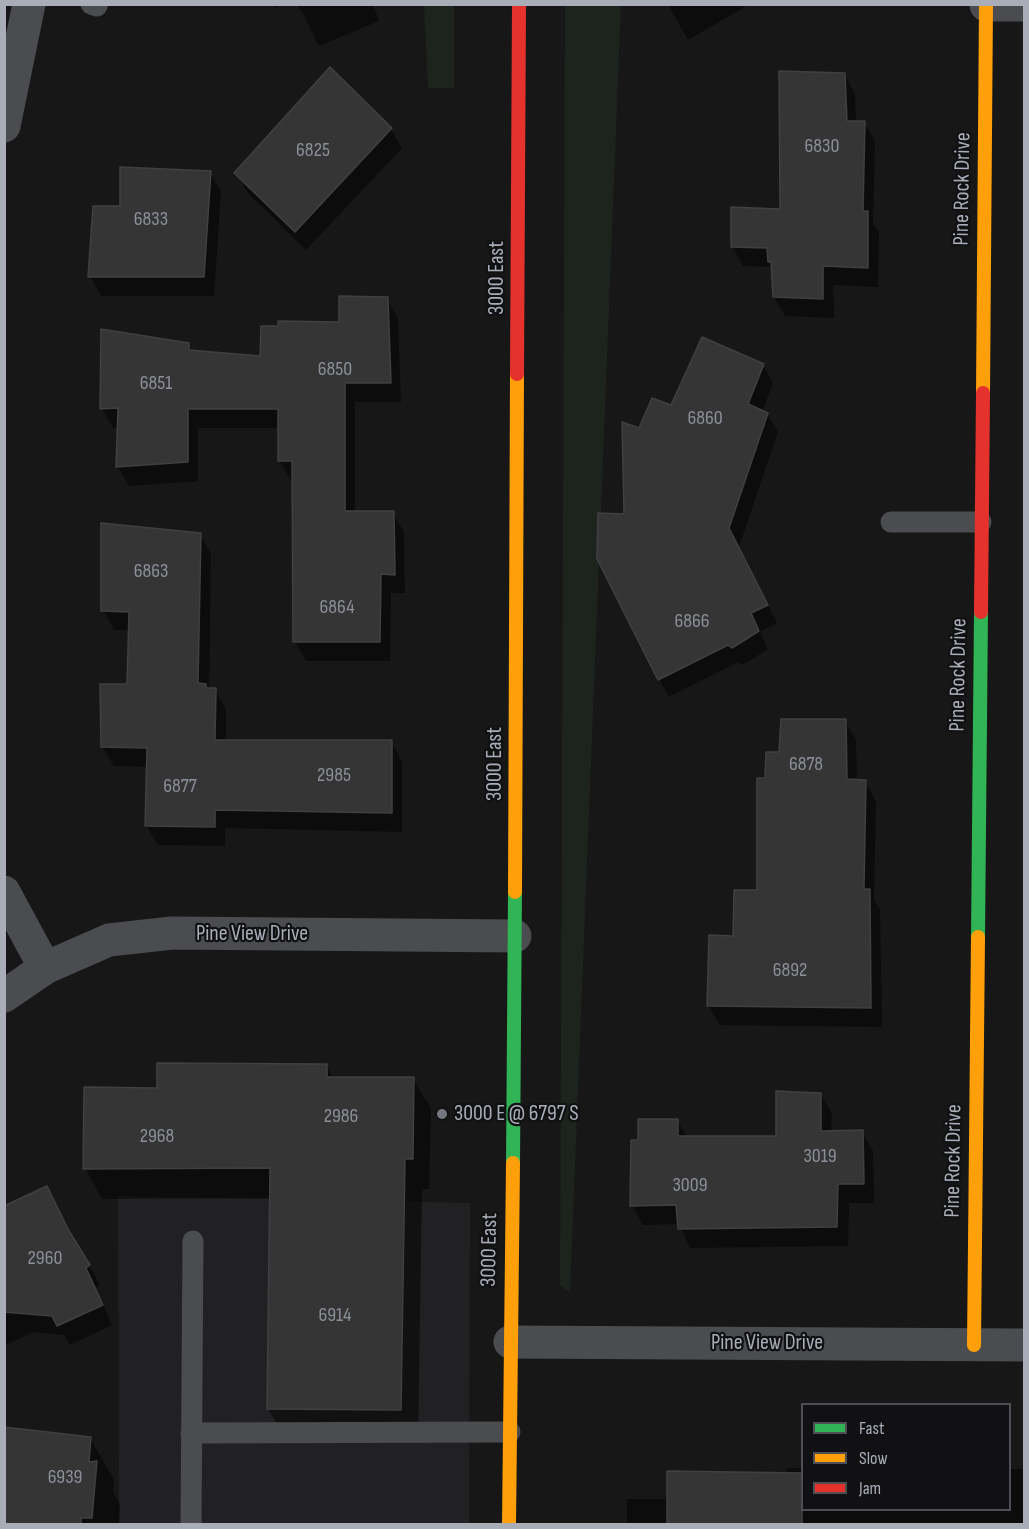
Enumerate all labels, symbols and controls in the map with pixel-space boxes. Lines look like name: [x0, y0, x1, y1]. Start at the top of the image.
street label: Pine Rock Drive: [949, 132, 977, 246]
house number: 6830: [805, 135, 839, 159]
house number: 6825: [296, 139, 330, 163]
house number: 6833: [134, 208, 168, 232]
street label: 3000 East: [484, 241, 510, 315]
house number: 6850: [318, 358, 352, 382]
house number: 6851: [140, 372, 172, 396]
house number: 6860: [687, 407, 723, 431]
house number: 6863: [134, 560, 168, 584]
house number: 6864: [320, 596, 354, 620]
house number: 6866: [674, 610, 710, 634]
street label: Pine Rock Drive: [945, 618, 973, 732]
street label: 3000 East: [482, 727, 508, 801]
house number: 6878: [789, 753, 823, 777]
house number: 2985: [317, 764, 351, 788]
house number: 6877: [163, 775, 197, 799]
street label: Pine View Drive: [196, 921, 308, 947]
house number: 6892: [773, 959, 807, 983]
place label: 3000 E @ 6797 S: [454, 1101, 579, 1127]
street label: Pine Rock Drive: [940, 1104, 968, 1218]
house number: 2986: [324, 1105, 358, 1129]
marker: 3000 E @ 6797 S: [435, 1107, 449, 1121]
house number: 2968: [140, 1125, 174, 1149]
house number: 3019: [803, 1145, 837, 1169]
house number: 3009: [672, 1174, 708, 1198]
street label: 3000 East: [476, 1213, 504, 1287]
house number: 2960: [28, 1247, 62, 1271]
house number: 6914: [319, 1304, 351, 1328]
street label: Pine View Drive: [711, 1330, 823, 1356]
legend: [801, 1403, 1011, 1511]
text: Fast: [859, 1418, 884, 1439]
text: Slow: [859, 1448, 888, 1469]
house number: 6939: [48, 1466, 82, 1490]
text: Jam: [859, 1478, 881, 1499]

